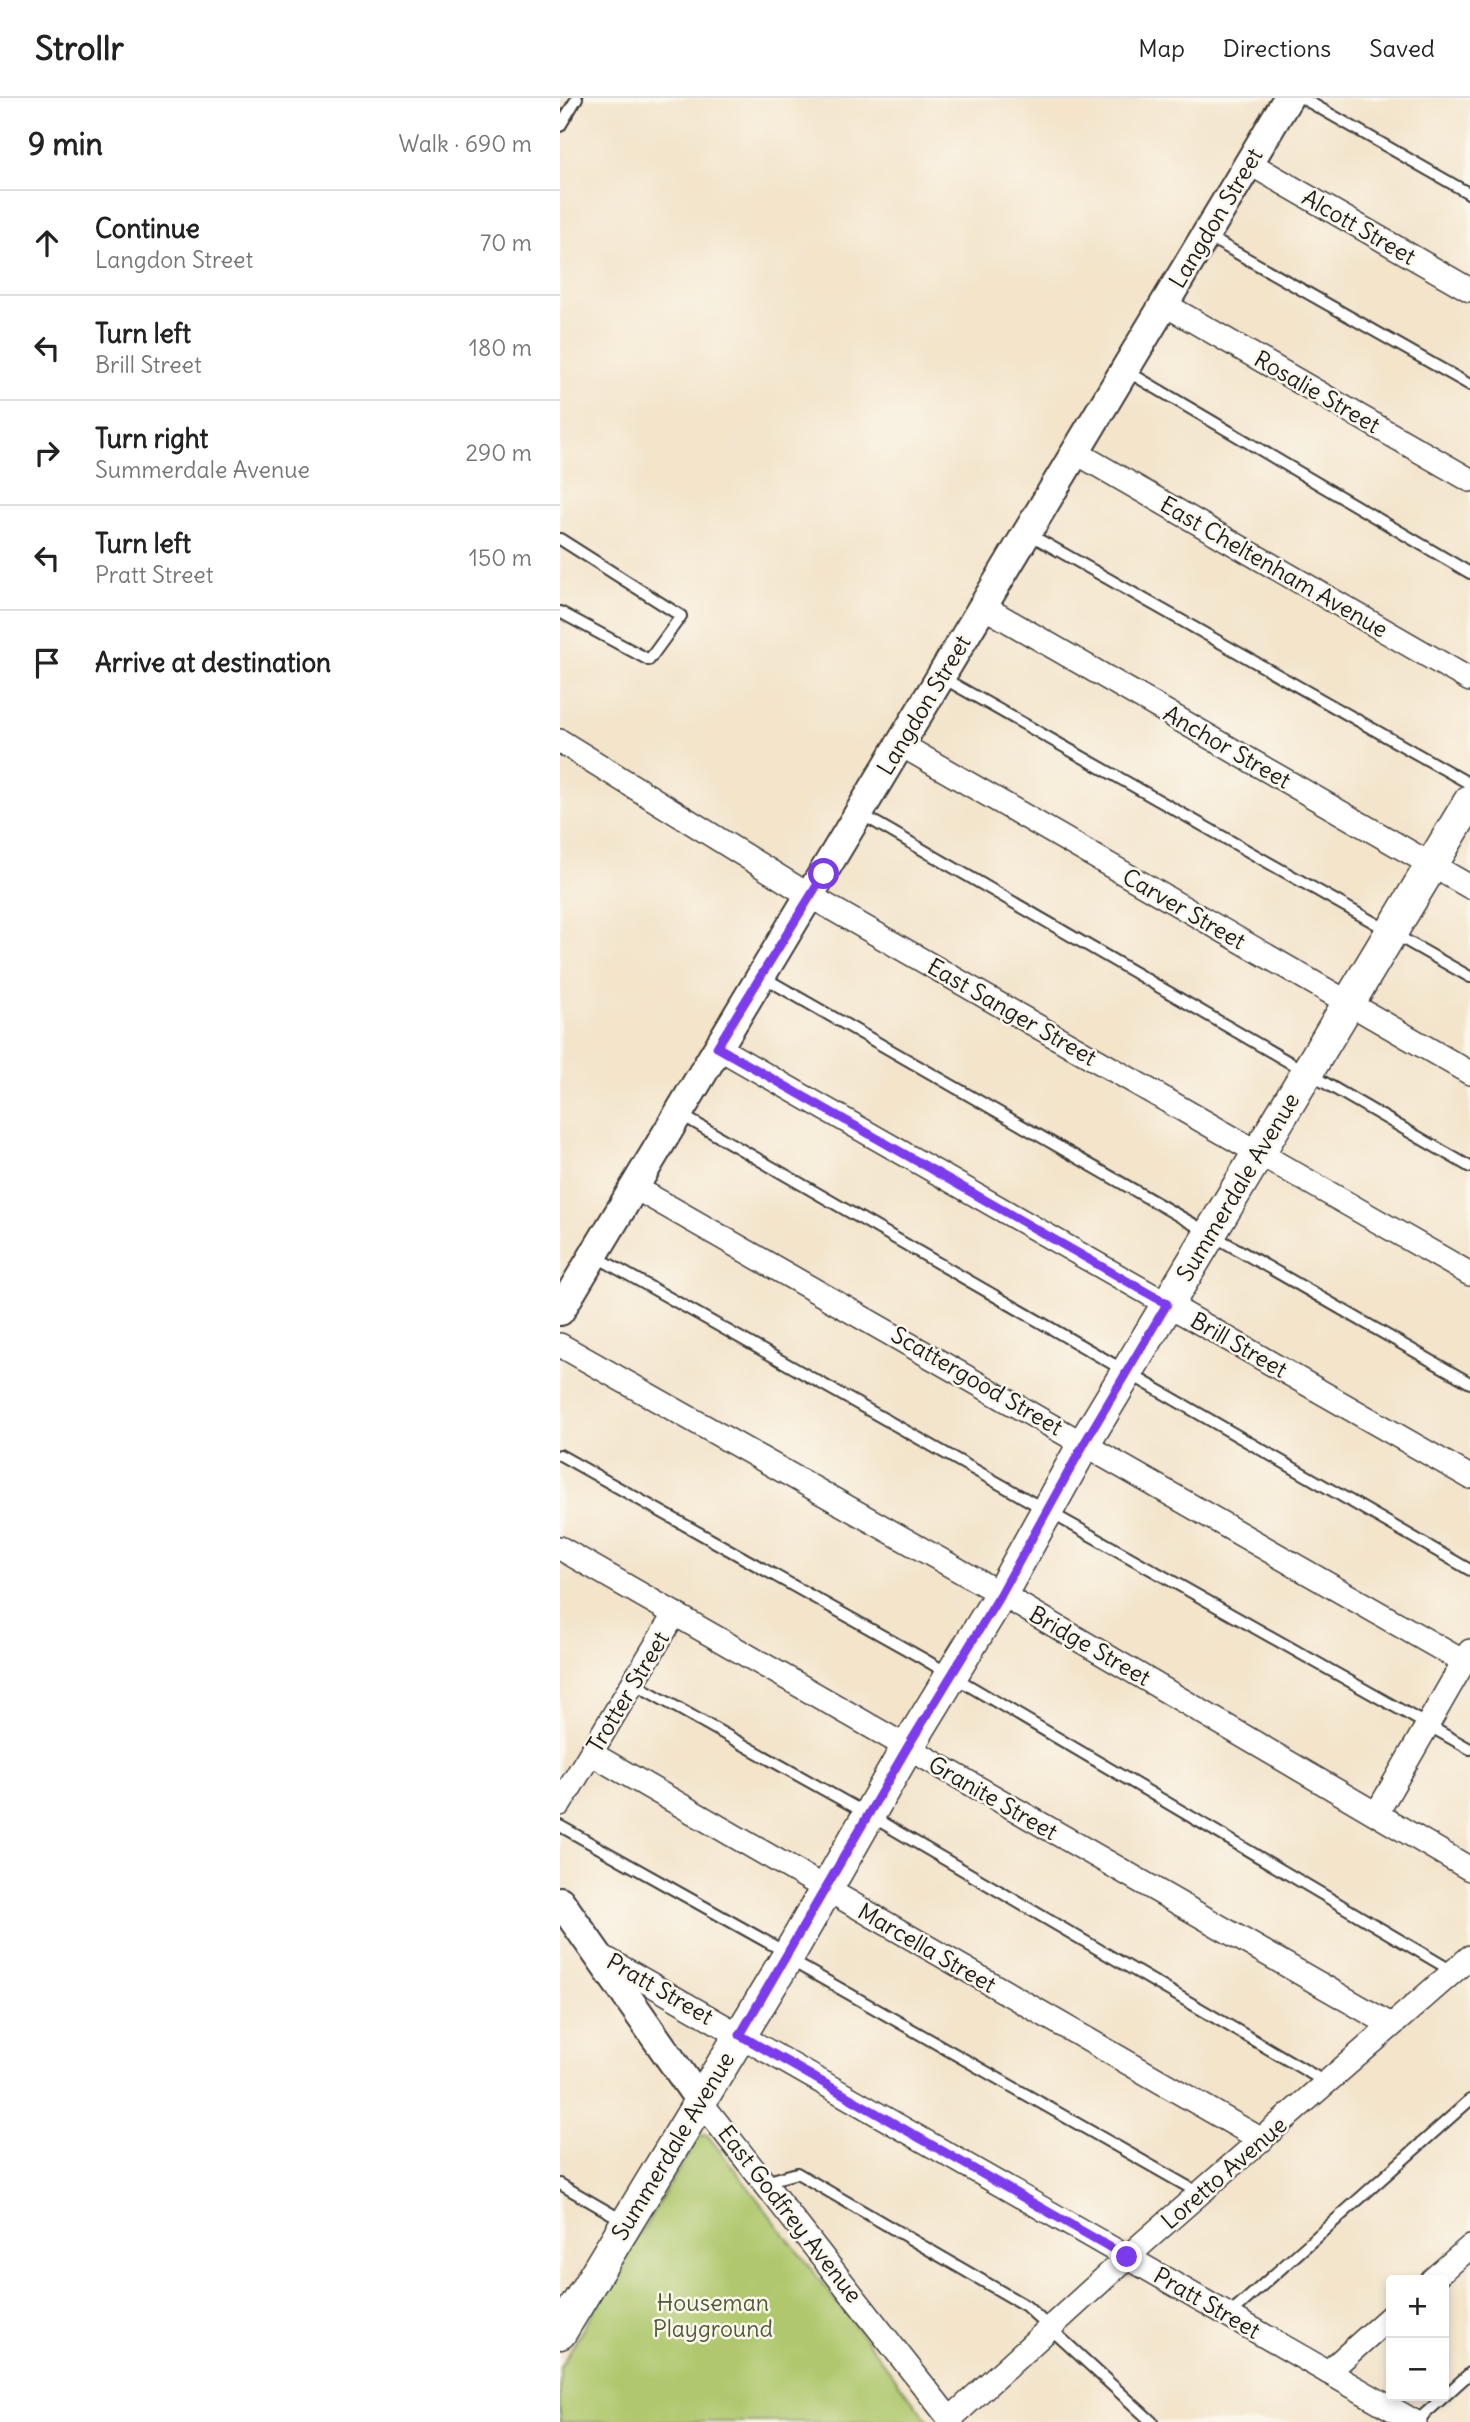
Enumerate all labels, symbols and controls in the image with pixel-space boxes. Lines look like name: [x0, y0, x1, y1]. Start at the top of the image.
text: Strollr: [35, 27, 124, 69]
text: Map: [1138, 33, 1185, 63]
text: Directions: [1223, 33, 1331, 63]
text: Saved: [1369, 33, 1435, 63]
text: 9 min: [28, 125, 103, 163]
text: Walk · 690 m: [399, 129, 532, 158]
street label: Langdon Street: [1162, 142, 1269, 293]
street label: Alcott Street: [1297, 182, 1422, 271]
text: Continue: [95, 212, 200, 245]
icon: ahead: [28, 224, 66, 262]
text: 70 m: [480, 228, 532, 257]
text: Langdon Street: [95, 245, 253, 274]
text: Turn left: [95, 317, 191, 350]
icon: left: [28, 329, 66, 367]
text: 180 m: [469, 333, 532, 362]
street label: Rosalie Street: [1249, 344, 1386, 439]
text: Brill Street: [95, 350, 202, 379]
text: Turn right: [95, 422, 208, 455]
icon: right: [28, 434, 66, 472]
text: 290 m: [465, 438, 532, 467]
text: Summerdale Avenue: [95, 455, 310, 484]
street label: East Cheltenham Avenue: [1155, 489, 1393, 644]
text: Turn left: [95, 527, 191, 560]
icon: left: [28, 539, 66, 577]
text: 150 m: [469, 543, 532, 572]
text: Pratt Street: [95, 560, 213, 589]
street label: Langdon Street: [870, 629, 977, 780]
icon: arrive: [28, 644, 66, 682]
text: Arrive at destination: [95, 646, 331, 679]
street label: Anchor Street: [1158, 698, 1296, 795]
route start: [808, 858, 839, 889]
street label: Carver Street: [1118, 862, 1251, 956]
street label: East Sanger Street: [922, 951, 1102, 1072]
street label: Summerdale Avenue: [1170, 1087, 1305, 1286]
street label: Brill Street: [1186, 1305, 1293, 1384]
street label: Scattergood Street: [886, 1320, 1068, 1442]
street label: Bridge Street: [1024, 1599, 1156, 1692]
street label: Trotter Street: [580, 1626, 675, 1758]
street label: Granite Street: [924, 1749, 1063, 1846]
street label: Marcella Street: [853, 1896, 1002, 1999]
street label: Pratt Street: [602, 1946, 719, 2031]
street label: Summerdale Avenue: [605, 2046, 740, 2245]
street label: Loretto Avenue: [1155, 2110, 1293, 2235]
street label: East Godfrey Avenue: [712, 2119, 869, 2308]
route end: [1111, 2241, 1142, 2272]
street label: Pratt Street: [1149, 2260, 1266, 2345]
map controls: [1386, 2275, 1449, 2401]
button: +: [1386, 2275, 1449, 2338]
park label: Houseman Playground: [653, 2288, 773, 2343]
button: −: [1386, 2338, 1449, 2401]

